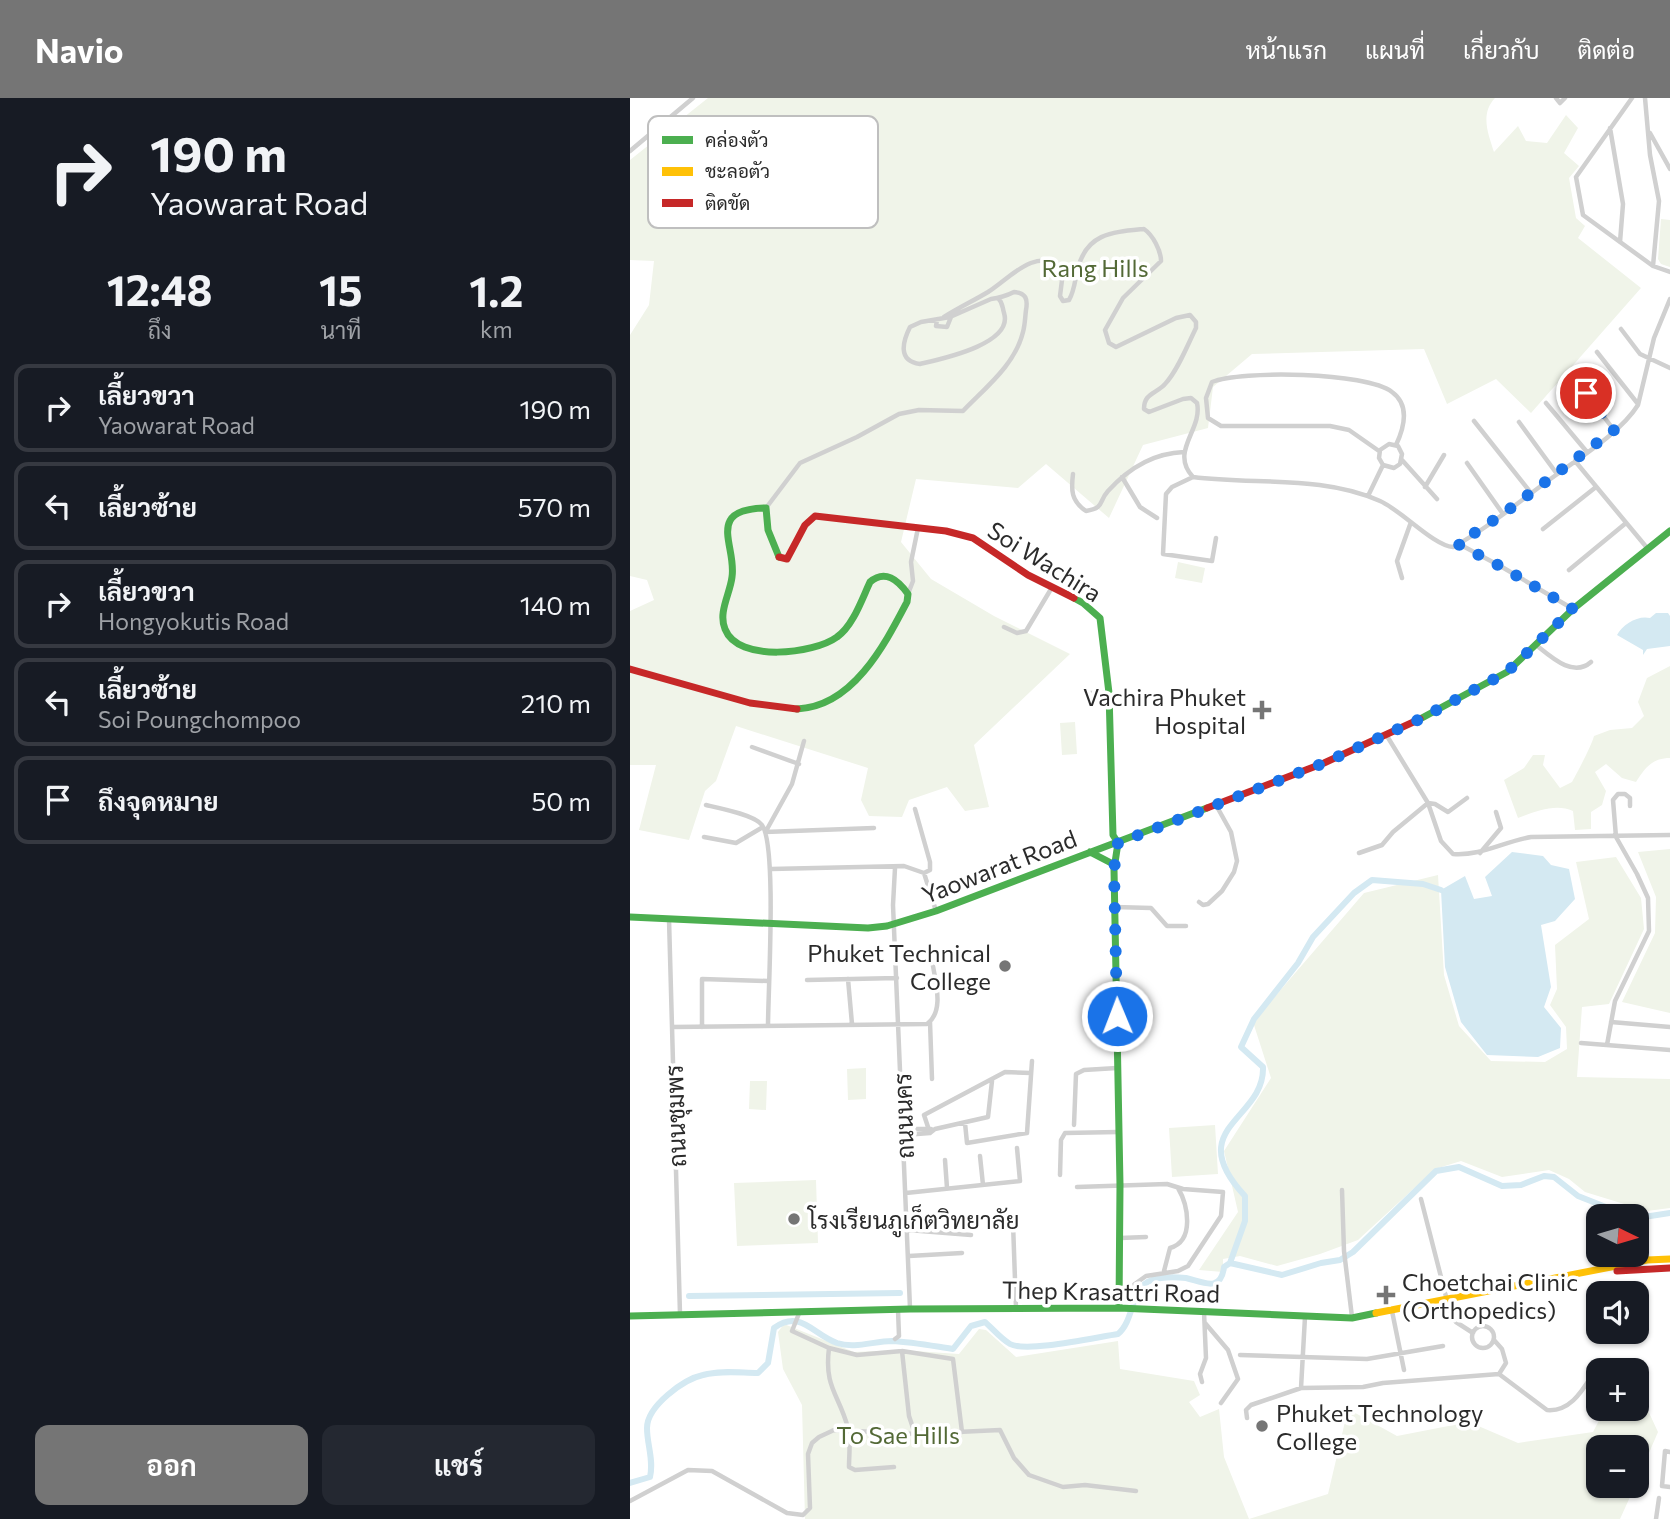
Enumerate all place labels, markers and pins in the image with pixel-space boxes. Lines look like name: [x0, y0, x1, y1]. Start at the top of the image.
pin: [1556, 363, 1616, 423]
place label: Vachira Phuket Hospital: [1083, 682, 1246, 739]
marker: Vachira Phuket Hospital: [1252, 700, 1272, 720]
place label: Phuket Technical College: [807, 938, 991, 995]
marker: Phuket Technical College: [997, 958, 1013, 974]
place label: โรงเรียนภูเก็ตวิทยาลัย: [806, 1204, 1019, 1238]
marker: โรงเรียนภูเก็ตวิทยาลัย: [786, 1211, 802, 1227]
place label: Choetchai Clinic (Orthopedics): [1402, 1267, 1578, 1324]
marker: Choetchai Clinic (Orthopedics): [1376, 1285, 1396, 1305]
place label: Phuket Technology College: [1276, 1398, 1483, 1455]
marker: Phuket Technology College: [1254, 1418, 1270, 1434]

